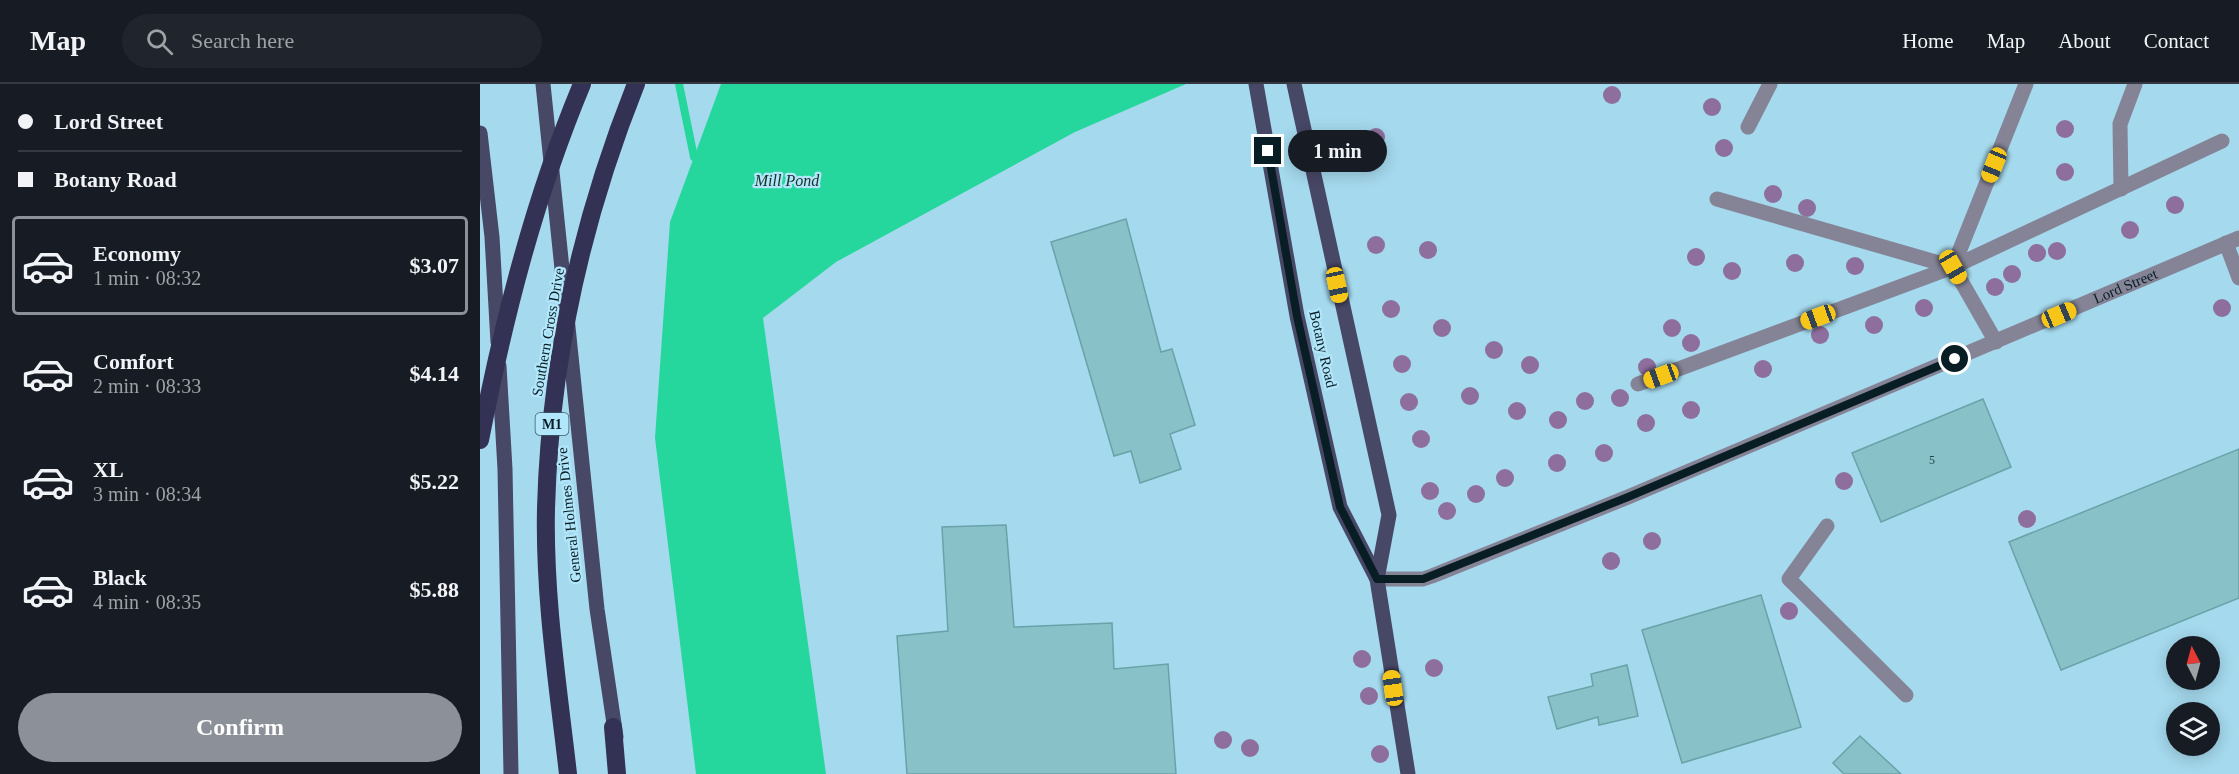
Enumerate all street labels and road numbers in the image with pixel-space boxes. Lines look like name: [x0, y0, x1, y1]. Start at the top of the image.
street label: Lord Street: [2091, 265, 2161, 307]
street label: Southern Cross Drive: [529, 266, 567, 397]
street label: Botany Road: [1306, 309, 1340, 390]
road number: M1: [536, 413, 568, 435]
street label: General Holmes Drive: [554, 446, 584, 583]

